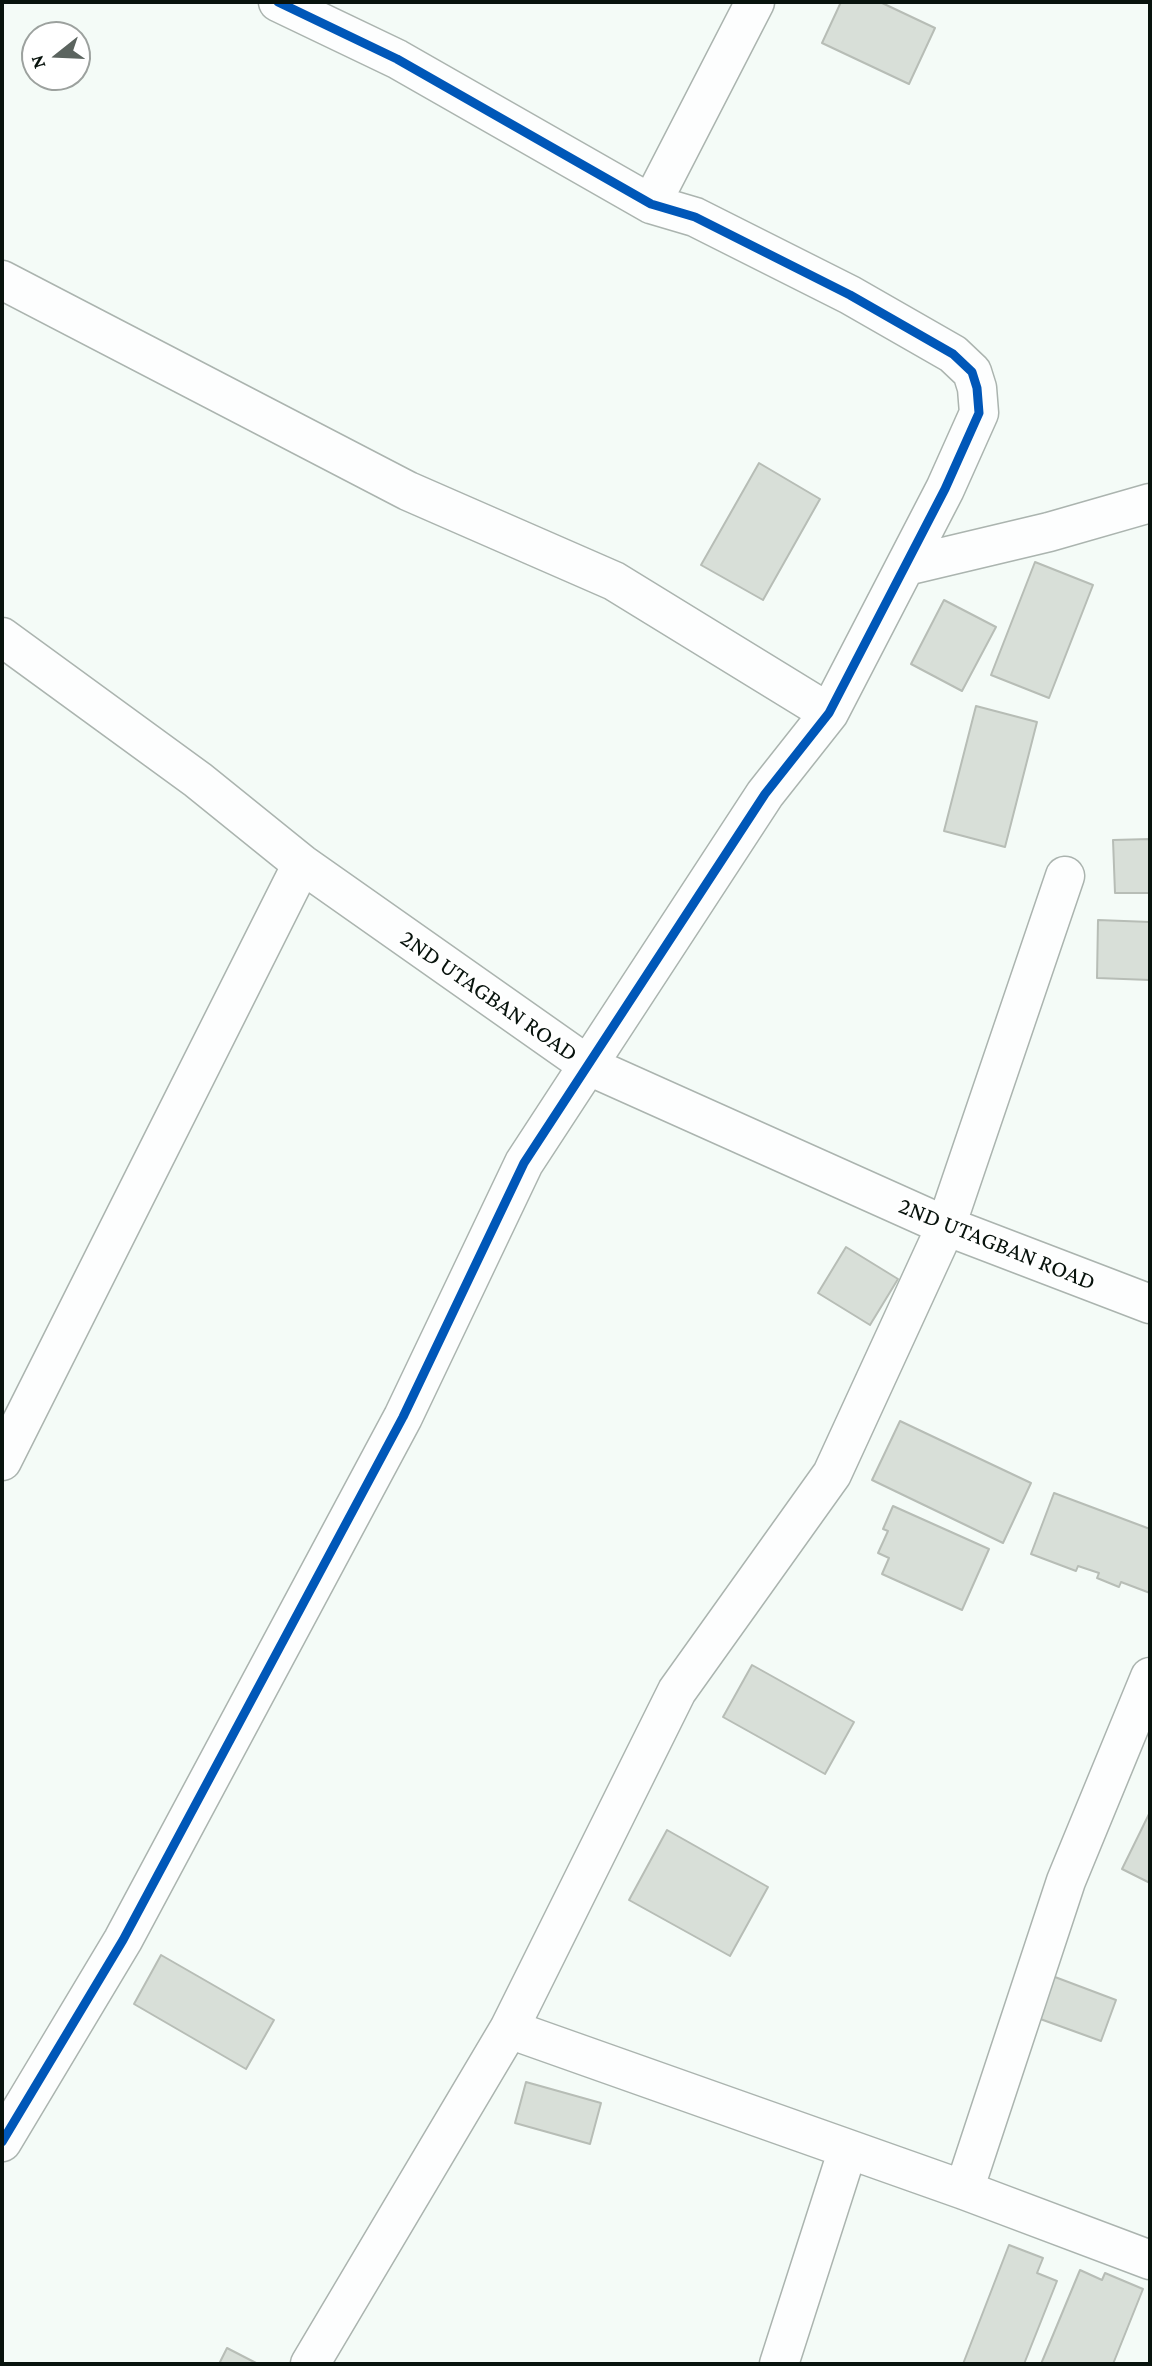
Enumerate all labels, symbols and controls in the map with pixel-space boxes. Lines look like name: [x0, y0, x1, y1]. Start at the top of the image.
north arrow: [21, 21, 91, 91]
text: N: [25, 53, 49, 71]
street label: 2ND UTAGBAN ROAD: [395, 924, 583, 1068]
street label: 2ND UTAGBAN ROAD: [894, 1191, 1100, 1297]

